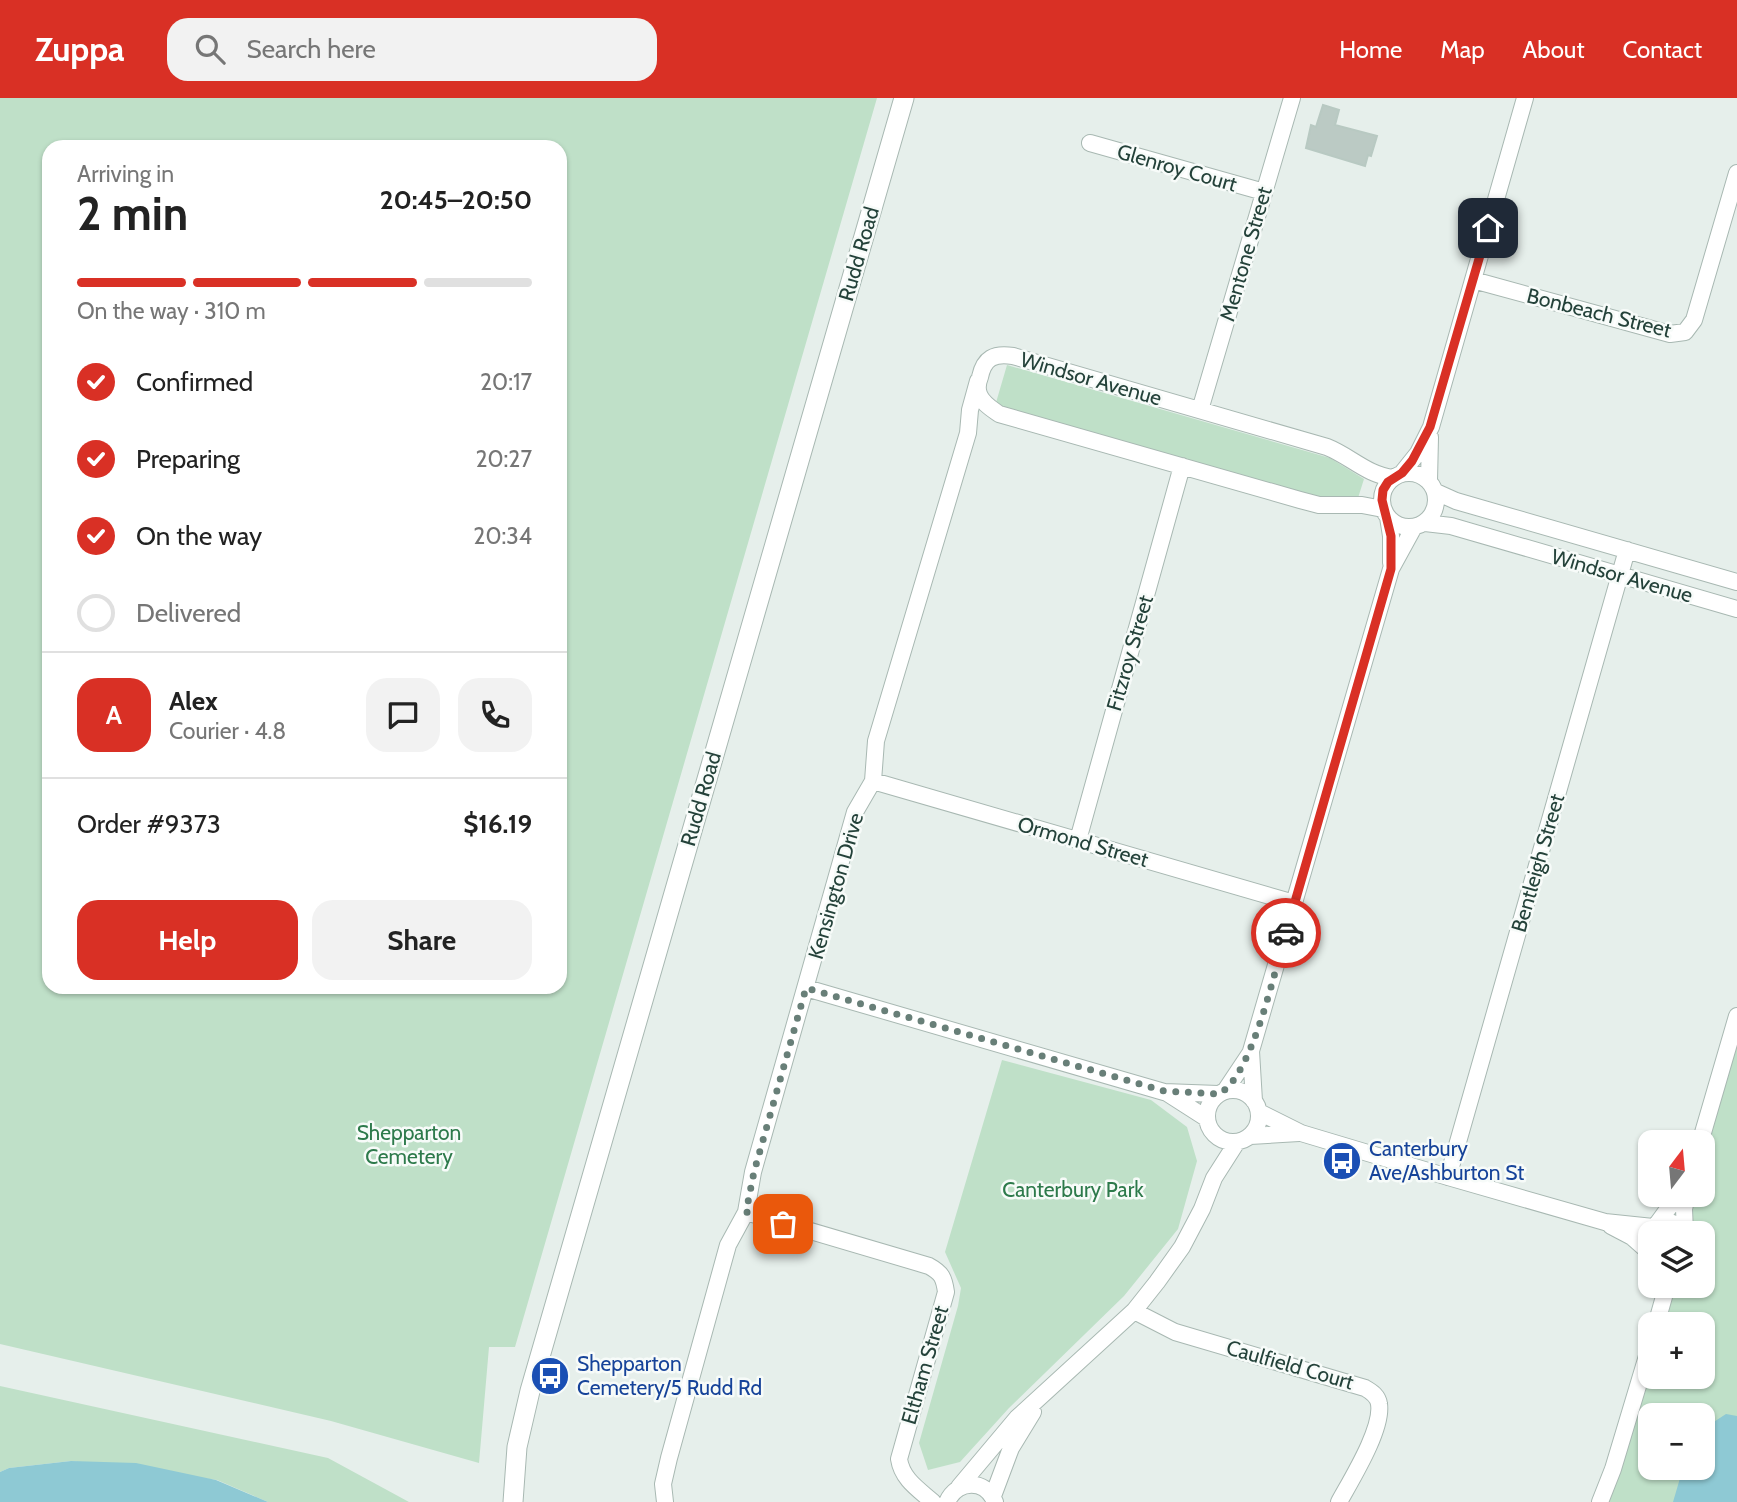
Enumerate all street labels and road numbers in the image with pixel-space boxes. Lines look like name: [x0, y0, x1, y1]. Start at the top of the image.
street label: Glenroy Court: [1114, 139, 1240, 197]
street label: Mentone Street: [1214, 184, 1277, 324]
street label: Rudd Road: [833, 204, 884, 304]
street label: Bonbeach Street: [1524, 282, 1674, 343]
street label: Windsor Avenue: [1018, 346, 1165, 411]
street label: Windsor Avenue: [1549, 543, 1696, 608]
street label: Fitzroy Street: [1101, 592, 1158, 714]
street label: Rudd Road: [675, 749, 726, 849]
street label: Bentleigh Street: [1506, 791, 1569, 935]
street label: Kensington Drive: [803, 810, 868, 962]
street label: Ormond Street: [1015, 811, 1151, 872]
street label: Eltham Street: [896, 1303, 953, 1427]
street label: Caulfield Court: [1224, 1334, 1357, 1395]

